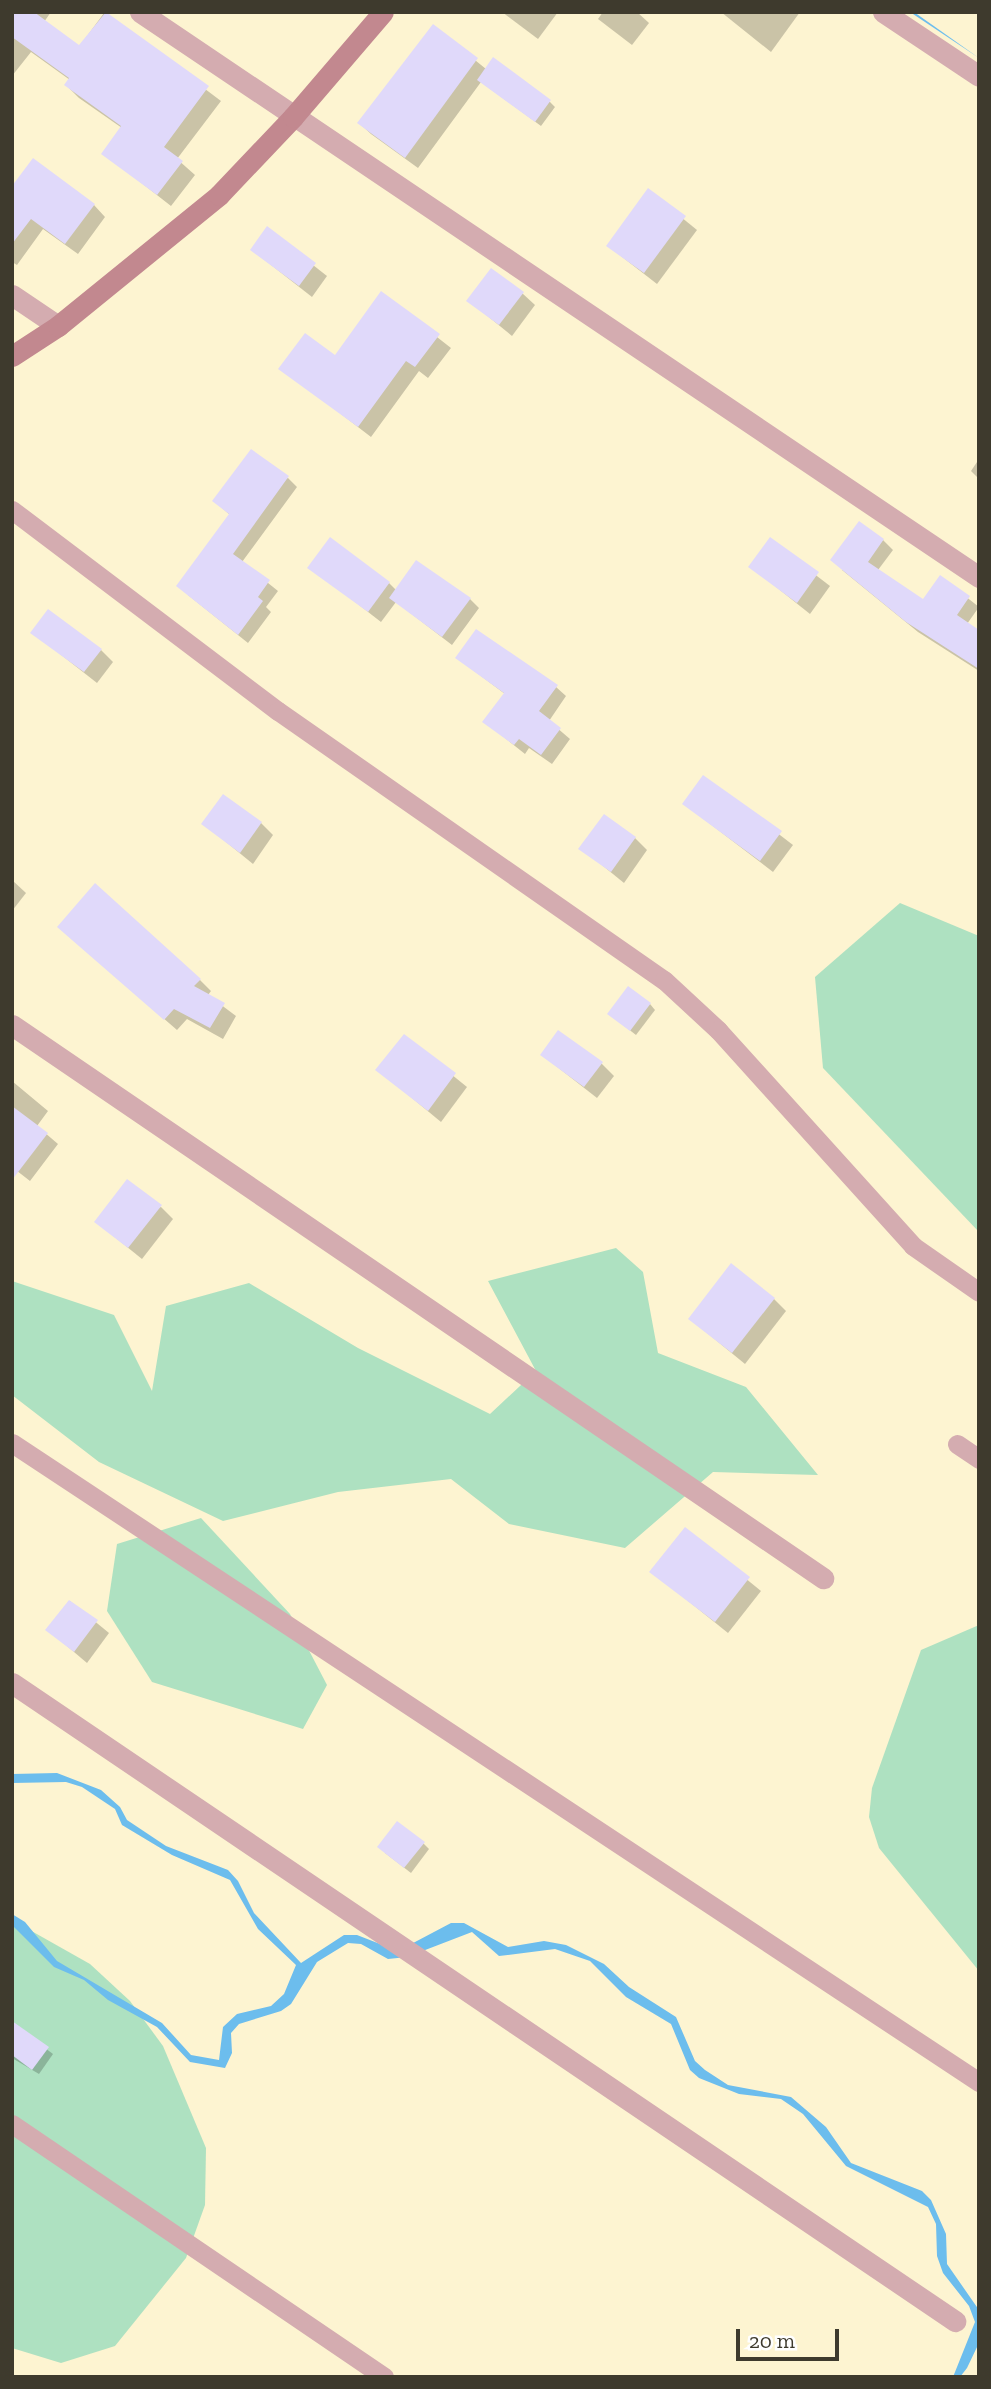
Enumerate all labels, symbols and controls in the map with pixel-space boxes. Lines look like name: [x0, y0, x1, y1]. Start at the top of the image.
scale bar: [739, 2316, 842, 2360]
text: 20 m: [749, 2328, 795, 2353]

